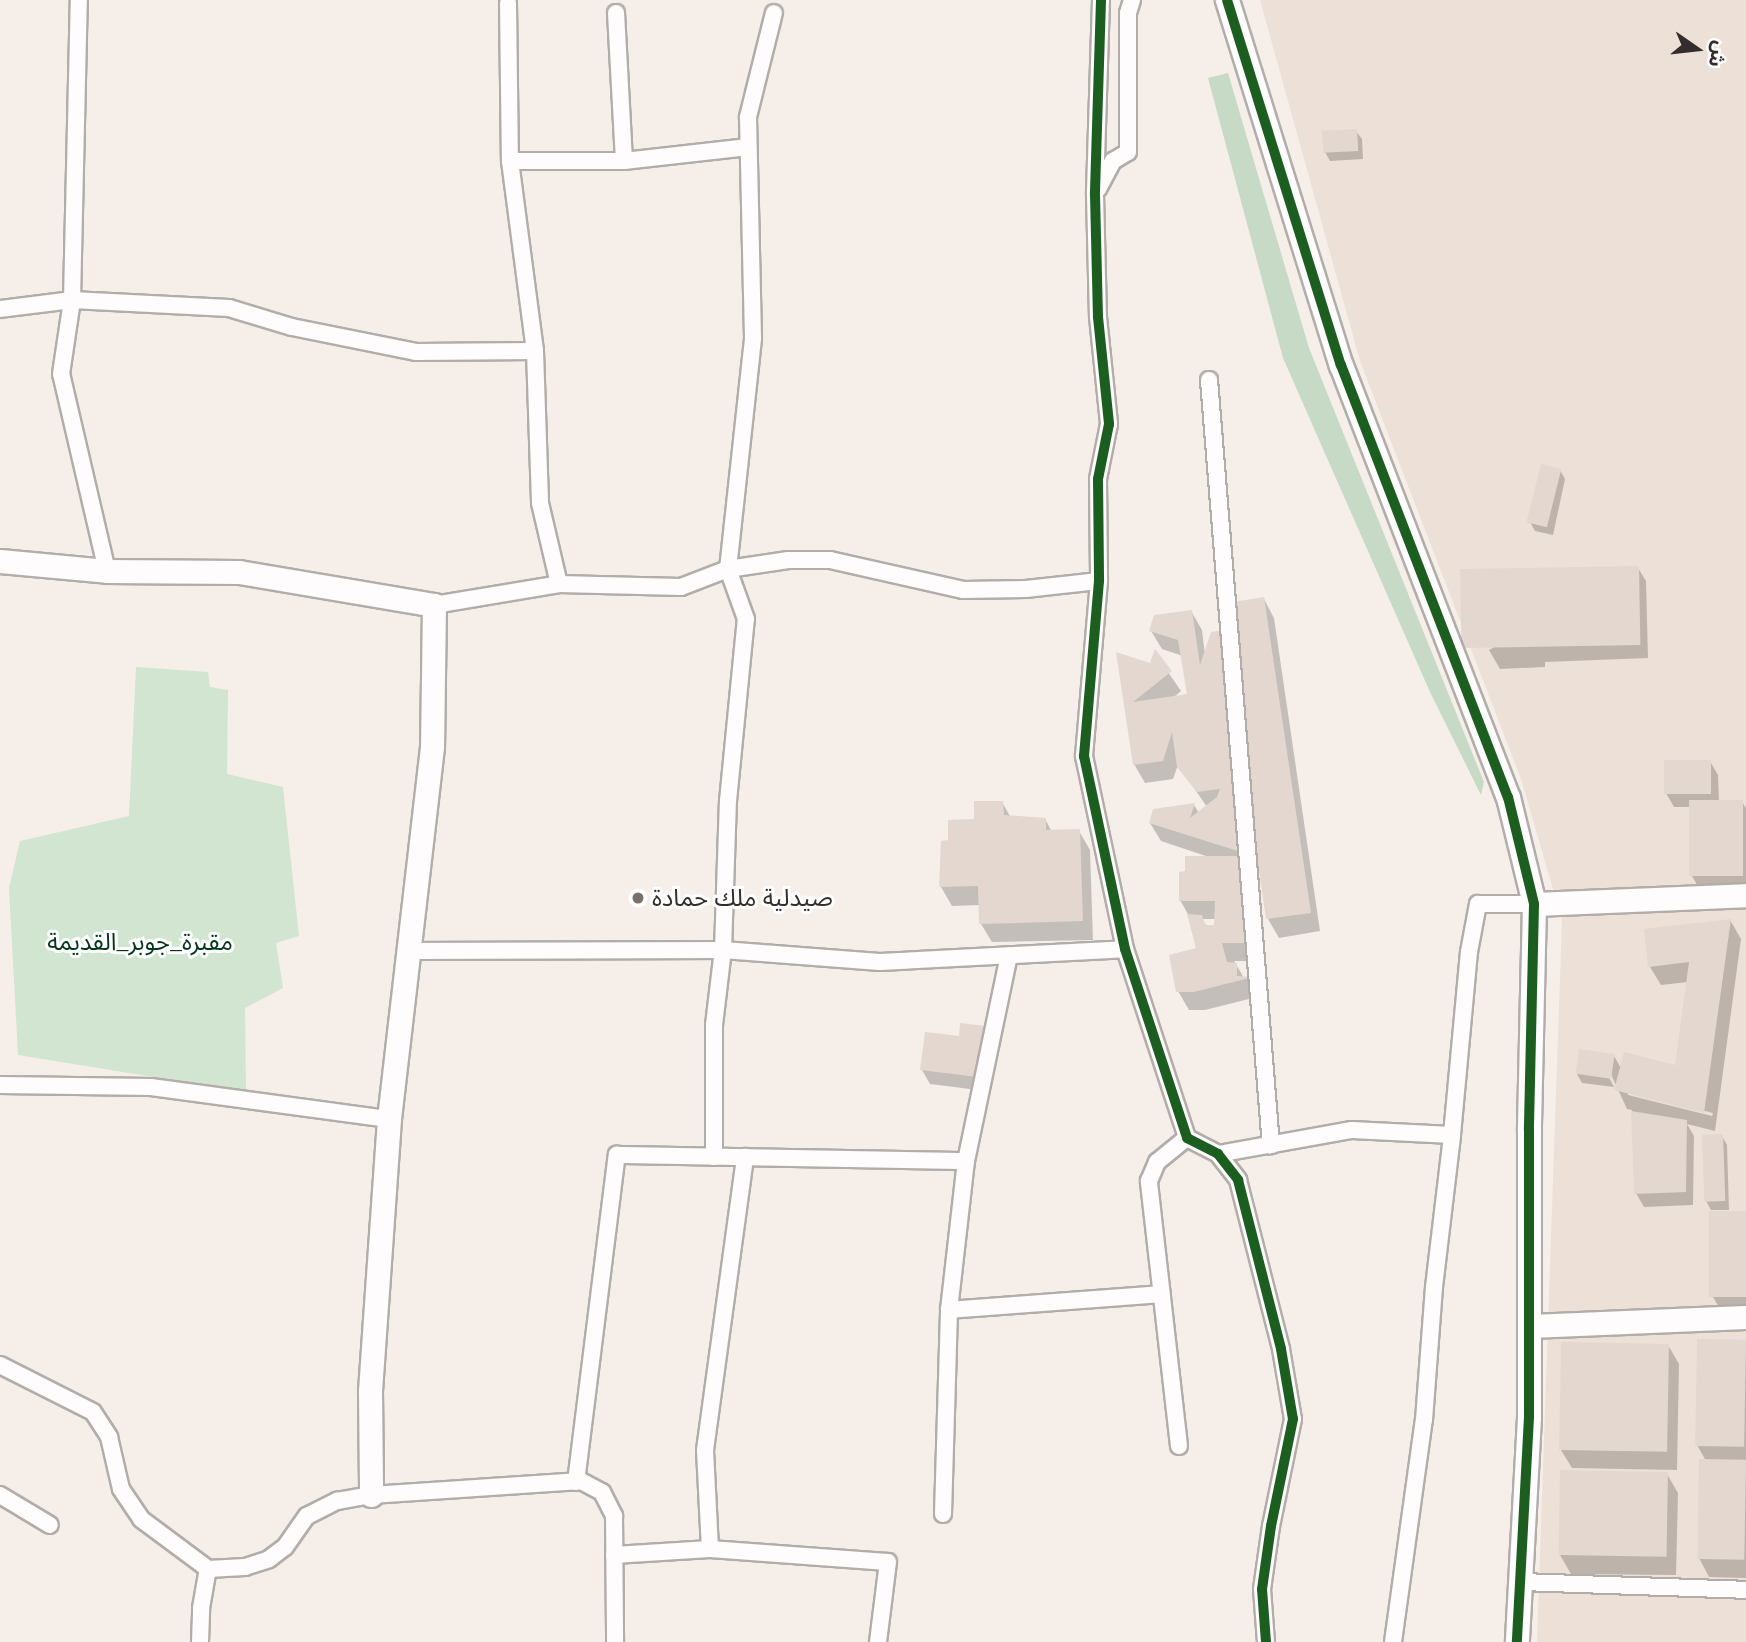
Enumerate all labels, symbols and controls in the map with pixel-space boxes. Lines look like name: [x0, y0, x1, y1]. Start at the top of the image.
north arrow: [1662, 14, 1732, 84]
text: ش: [1704, 39, 1732, 70]
place label: صيدلية ملك حمادة: [652, 884, 833, 912]
marker: صيدلية ملك حمادة: [630, 890, 646, 906]
park label: مقبرة_جوبر_القديمة: [47, 928, 233, 956]

